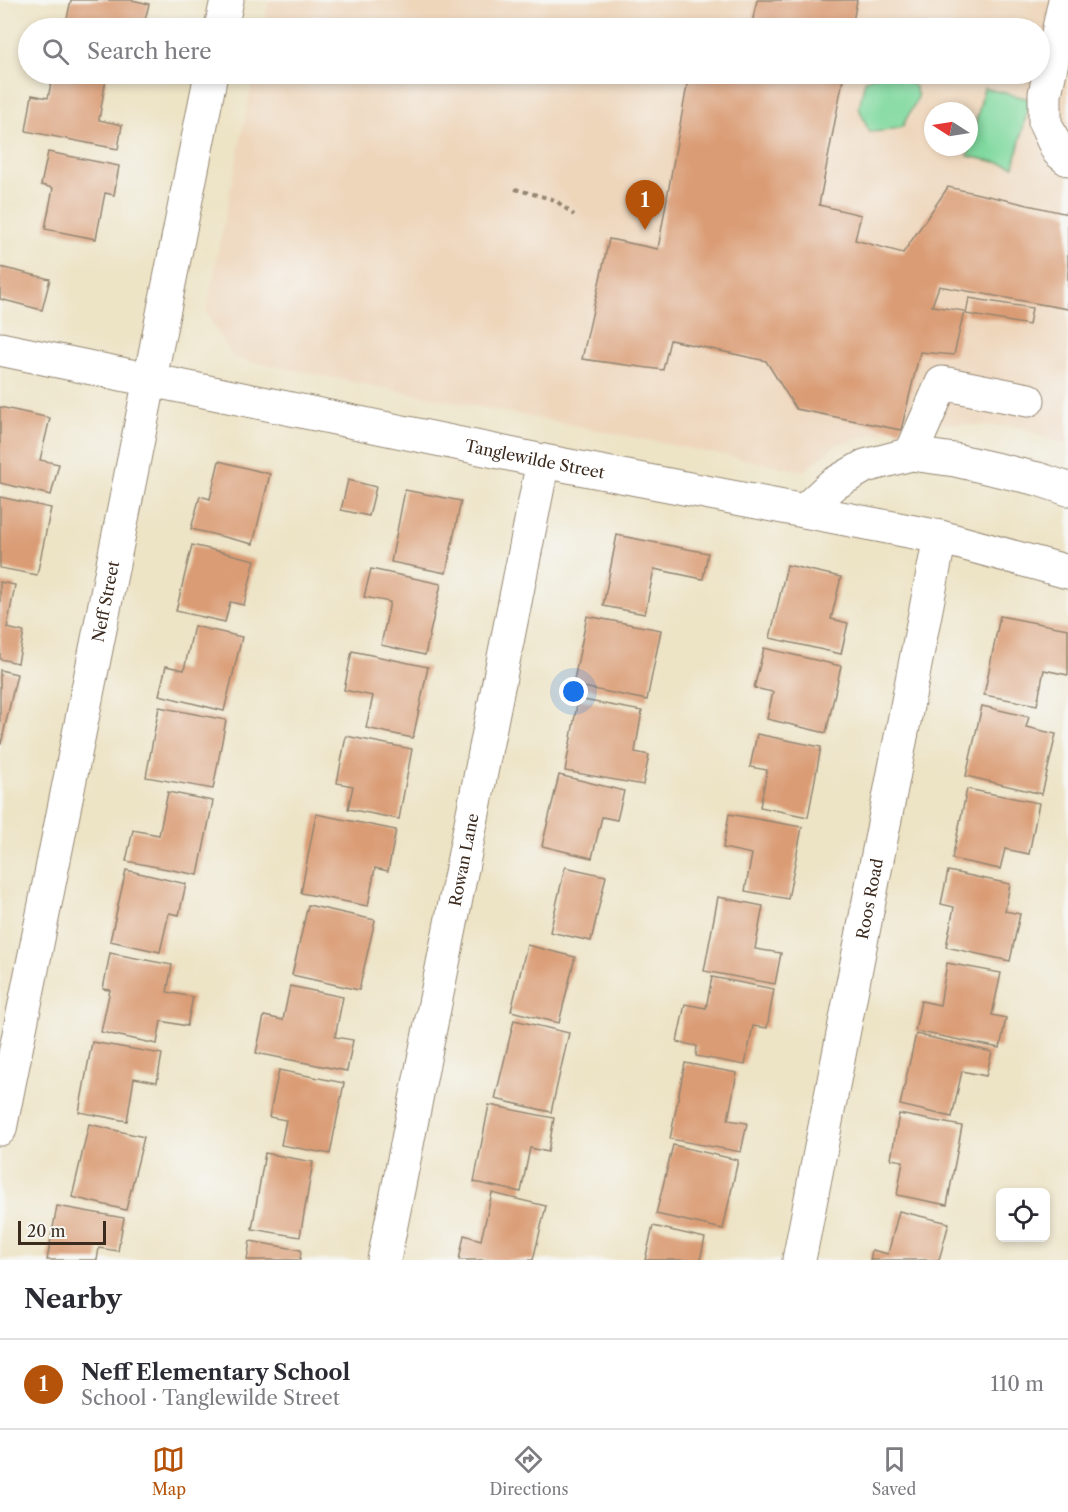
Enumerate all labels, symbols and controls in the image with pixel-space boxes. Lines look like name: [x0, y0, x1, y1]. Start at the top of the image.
search box: [18, 18, 1050, 84]
icon: search: [39, 35, 72, 68]
text: Search here: [87, 38, 212, 65]
north arrow: [924, 102, 978, 156]
pin: 1: [626, 180, 664, 230]
street label: Tanglewilde Street: [463, 435, 607, 483]
street label: Neff Street: [88, 559, 123, 644]
your location: [559, 677, 588, 706]
street label: Rowan Lane: [445, 812, 483, 908]
street label: Roos Road: [852, 856, 887, 941]
map controls: [996, 1188, 1050, 1242]
button: locate: [996, 1188, 1050, 1242]
scale bar: [18, 1218, 106, 1246]
text: 20 m: [27, 1221, 66, 1241]
text: Nearby: [24, 1283, 122, 1315]
text: Neff Elementary School: [81, 1359, 350, 1386]
text: 1: [39, 1372, 48, 1396]
text: 110 m: [991, 1372, 1044, 1396]
text: School · Tanglewilde Street: [81, 1386, 340, 1410]
tab: Map: [152, 1443, 186, 1499]
tab: Directions: [489, 1443, 568, 1499]
tab: Saved: [872, 1443, 916, 1499]

